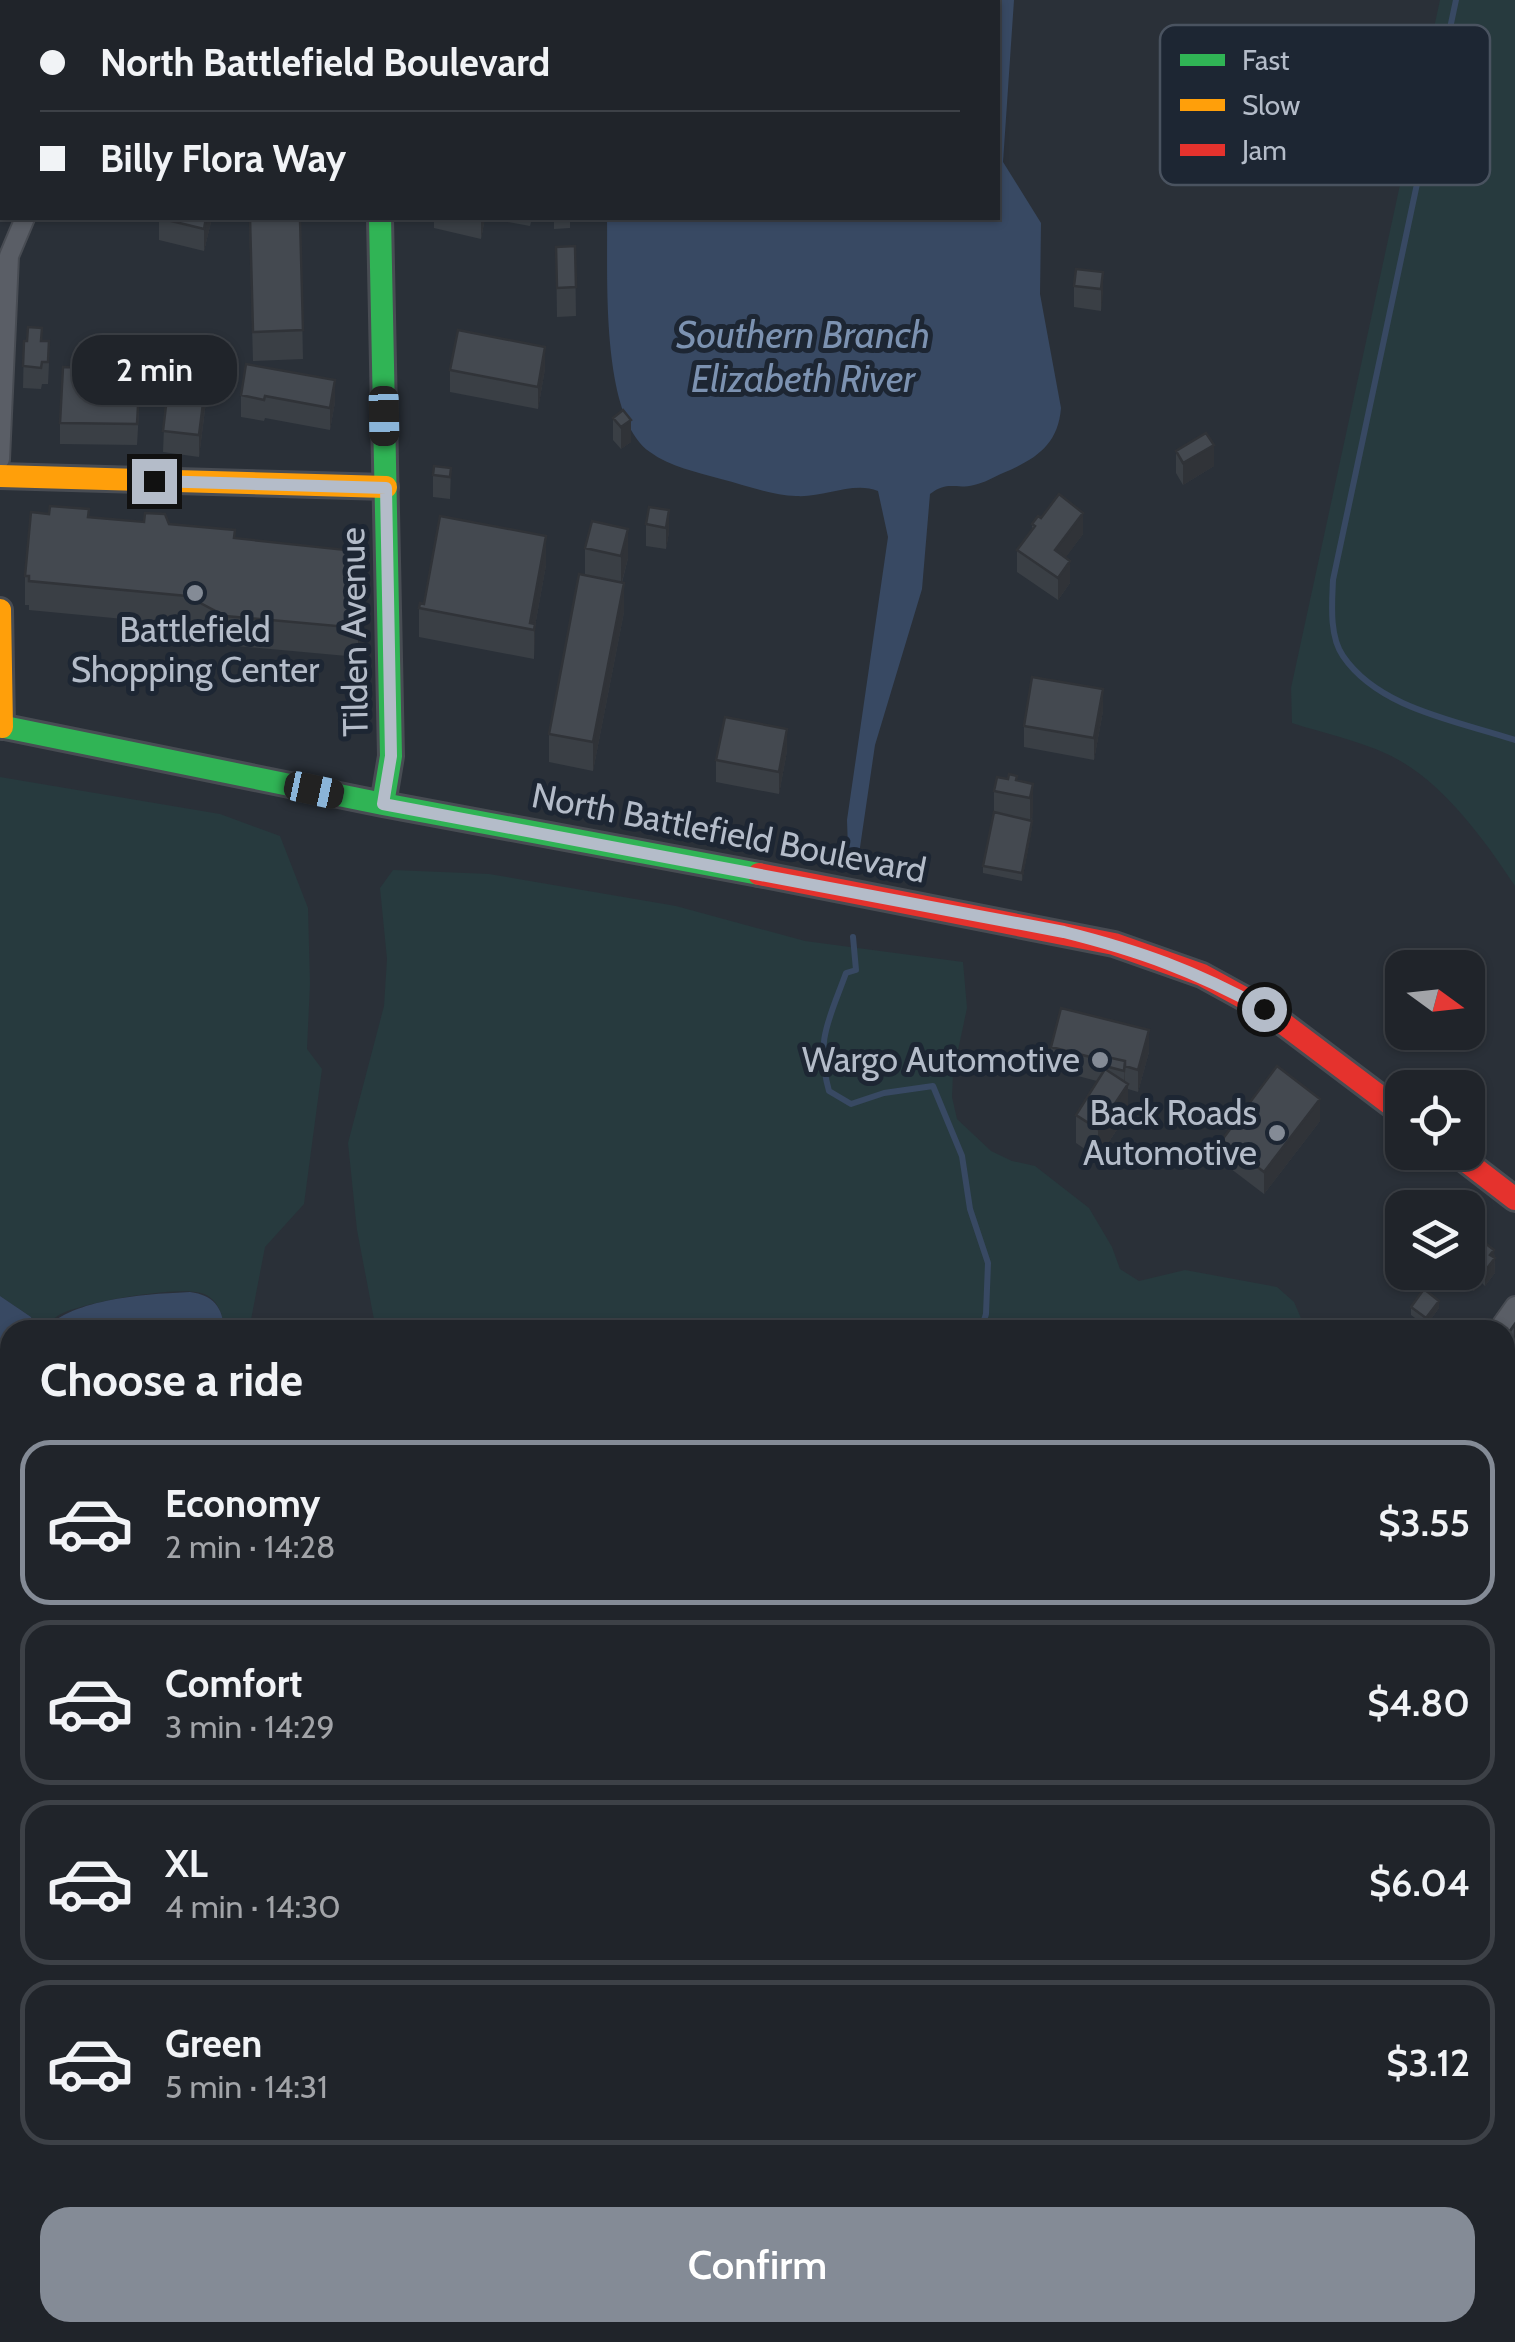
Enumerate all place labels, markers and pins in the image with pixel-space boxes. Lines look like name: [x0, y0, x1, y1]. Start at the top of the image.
marker: Battlefield Shopping Center: [184, 582, 206, 604]
place label: Battlefield Shopping Center: [71, 608, 319, 691]
place label: Wargo Automotive: [802, 1038, 1080, 1081]
marker: Wargo Automotive: [1089, 1049, 1111, 1071]
place label: Back Roads Automotive: [1083, 1091, 1257, 1174]
marker: Back Roads Automotive: [1266, 1122, 1288, 1144]

